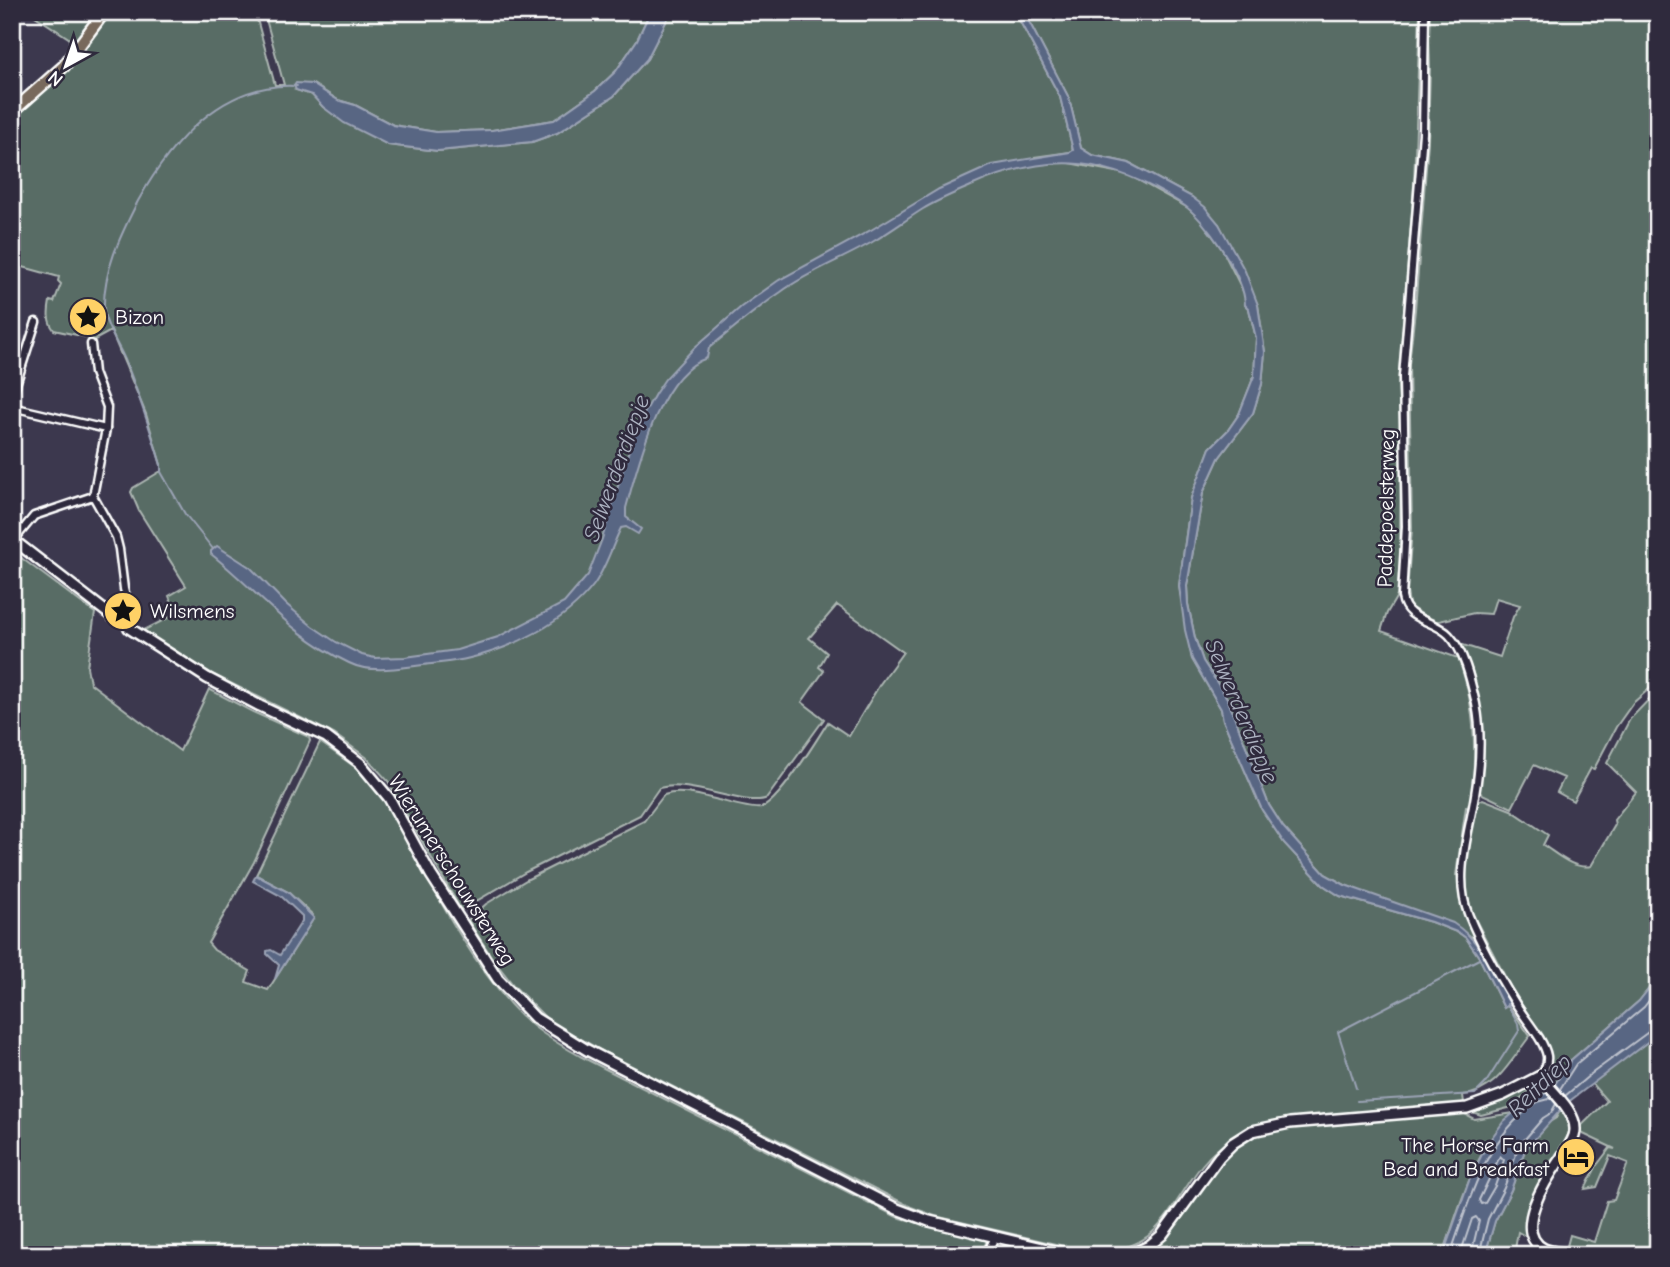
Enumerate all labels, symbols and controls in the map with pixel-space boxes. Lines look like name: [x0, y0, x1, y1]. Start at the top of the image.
north arrow: [32, 32, 102, 102]
text: N: [44, 66, 68, 91]
place icon: Bizon: [67, 296, 109, 338]
place label: Bizon: [115, 305, 164, 329]
water label: Selwerderdiepje: [577, 391, 656, 545]
street label: Paddepoelsterweg: [1373, 428, 1399, 588]
place icon: Wilsmens: [102, 590, 144, 632]
place label: Wilsmens: [150, 599, 235, 623]
water label: Selwerderdiepje: [1199, 635, 1284, 788]
street label: Wierumerschouwsterweg: [384, 770, 520, 970]
water label: Reitdiep: [1502, 1048, 1577, 1122]
place label: The Horse Farm Bed and Breakfast: [1383, 1133, 1550, 1181]
hotel icon: The Horse Farm Bed and Breakfast: [1555, 1136, 1597, 1178]

